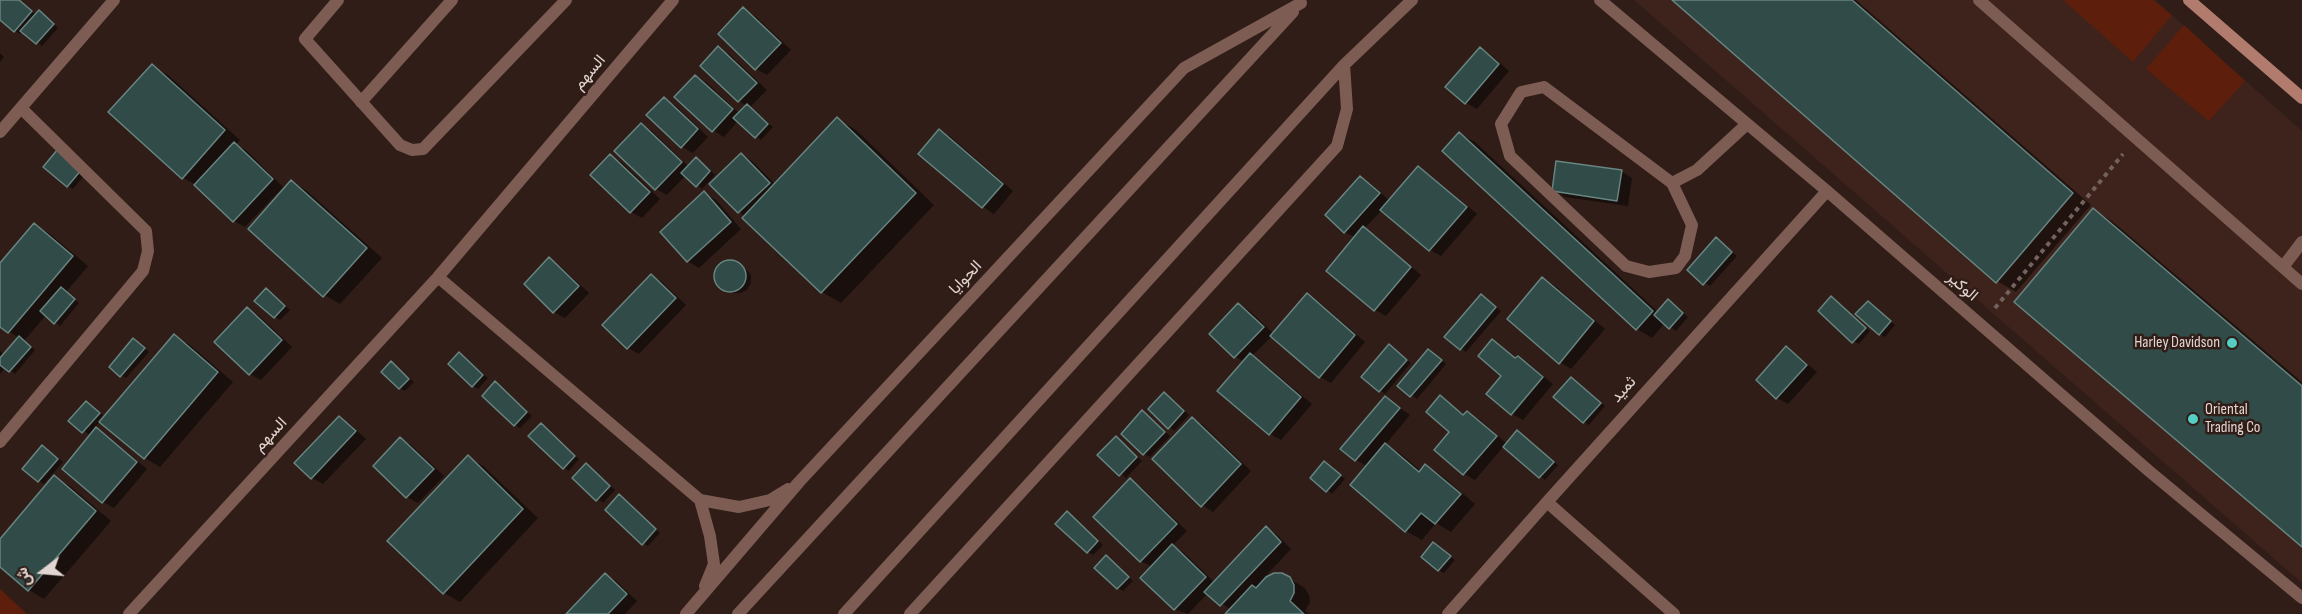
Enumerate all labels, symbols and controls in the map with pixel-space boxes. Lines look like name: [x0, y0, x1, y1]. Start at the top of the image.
street label: السهم: [570, 52, 610, 94]
street label: الحوايا: [946, 257, 986, 299]
street label: الوكير: [1942, 268, 1982, 306]
place label: Harley Davidson: [2134, 333, 2220, 353]
marker: Harley Davidson: [2225, 336, 2239, 350]
street label: ثميد: [1607, 373, 1641, 407]
place label: Oriental Trading Co: [2205, 400, 2260, 438]
marker: Oriental Trading Co: [2186, 412, 2200, 426]
street label: السهم: [250, 414, 292, 456]
north arrow: [12, 542, 72, 602]
text: ش: [12, 565, 36, 589]

